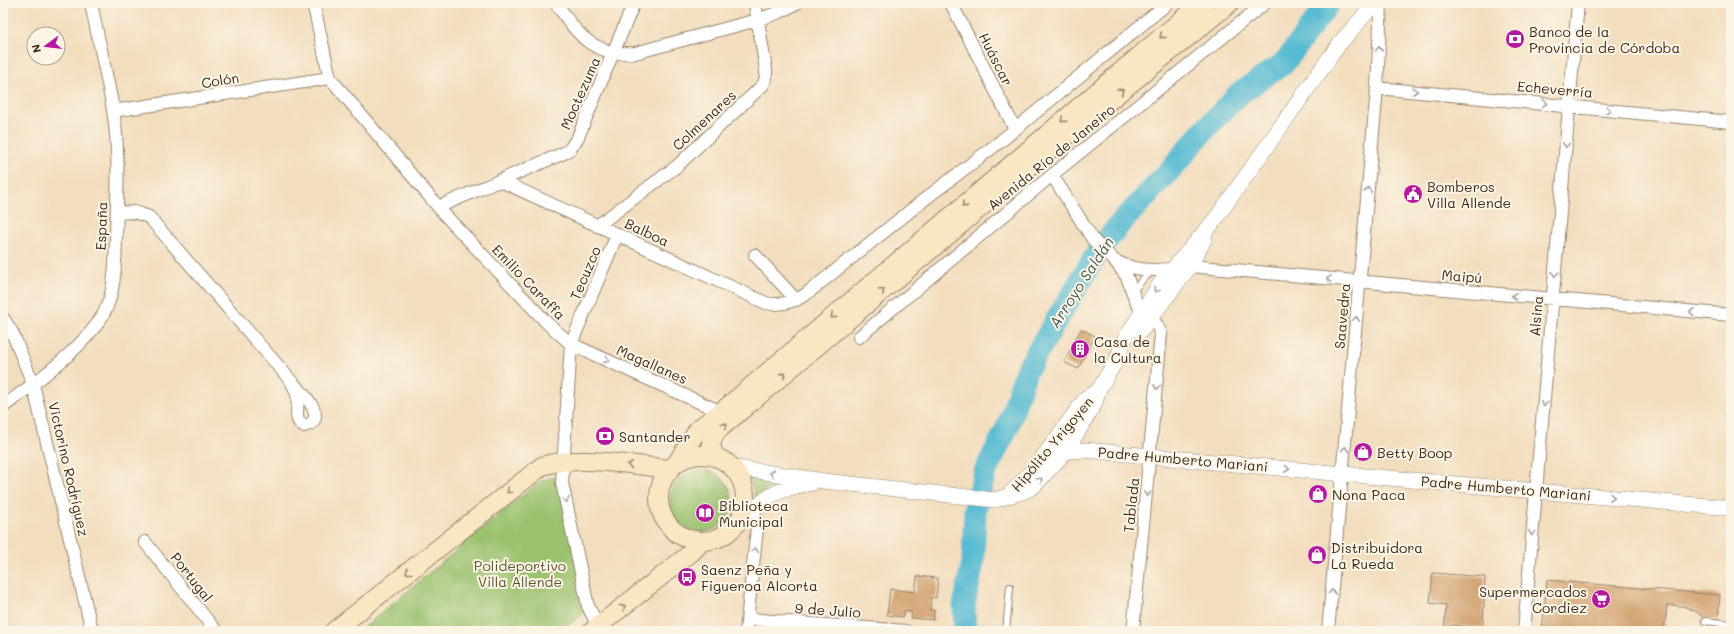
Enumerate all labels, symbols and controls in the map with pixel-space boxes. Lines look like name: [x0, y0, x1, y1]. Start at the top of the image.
place label: Banco de la Provincia de Córdoba: [1529, 22, 1680, 57]
north arrow: [26, 26, 66, 66]
bank icon: Banco de la Provincia de Córdoba: [1504, 28, 1526, 50]
street label: Huáscar: [975, 29, 1017, 89]
one-way arrow: [1159, 32, 1166, 39]
text: N: [28, 43, 44, 55]
one-way arrow: [1374, 46, 1383, 52]
street label: Moctezuma: [555, 54, 605, 132]
street label: Colón: [200, 68, 240, 92]
street label: Echeverría: [1516, 76, 1594, 102]
street label: Colmenares: [668, 86, 740, 154]
one-way arrow: [1412, 87, 1418, 96]
one-way arrow: [1117, 88, 1124, 95]
one-way arrow: [1542, 99, 1548, 108]
street label: Avenida Río de Janeiro: [983, 100, 1119, 214]
one-way arrow: [1605, 105, 1611, 114]
one-way arrow: [1060, 116, 1067, 123]
one-way arrow: [1562, 142, 1571, 148]
place label: Bomberos Villa Allende: [1427, 177, 1511, 212]
public building icon: Bomberos Villa Allende: [1402, 183, 1424, 205]
one-way arrow: [1363, 187, 1372, 193]
one-way arrow: [961, 200, 968, 207]
street label: España: [91, 201, 111, 251]
street label: Balboa: [622, 213, 672, 251]
water label: Arroyo Saldán: [1044, 233, 1118, 331]
street label: Emilio Caraffa: [488, 240, 570, 324]
street label: Tecuzco: [565, 243, 605, 303]
street label: Maipú: [1441, 265, 1483, 287]
one-way arrow: [1551, 271, 1560, 277]
one-way arrow: [1326, 275, 1332, 284]
street label: Saavedra: [1330, 282, 1354, 350]
one-way arrow: [1153, 286, 1161, 293]
one-way arrow: [877, 289, 885, 296]
one-way arrow: [1511, 291, 1517, 300]
street label: Alsina: [1525, 295, 1547, 337]
one-way arrow: [1689, 307, 1695, 316]
one-way arrow: [830, 311, 837, 318]
one-way arrow: [1352, 316, 1361, 322]
place label: Casa de la Cultura: [1094, 332, 1161, 367]
building icon: Casa de la Cultura: [1069, 338, 1091, 360]
street label: Magallanes: [614, 340, 690, 388]
one-way arrow: [603, 355, 610, 363]
one-way arrow: [778, 373, 786, 380]
one-way arrow: [1152, 384, 1161, 390]
street label: Hipólito Yrigoyen: [1007, 392, 1097, 496]
street label: Victorino Rodríguez: [44, 400, 94, 538]
one-way arrow: [1539, 401, 1548, 407]
one-way arrow: [720, 422, 727, 429]
bank icon: Santander: [594, 425, 616, 447]
place label: Santander: [619, 427, 691, 446]
shop icon: Betty Boop: [1352, 441, 1374, 463]
street label: Padre Humberto Mariani: [1097, 442, 1269, 476]
place label: Betty Boop: [1377, 443, 1452, 462]
one-way arrow: [1340, 446, 1349, 452]
one-way arrow: [627, 461, 633, 470]
one-way arrow: [1284, 464, 1290, 473]
one-way arrow: [769, 469, 775, 478]
street label: Padre Humberto Mariani: [1420, 471, 1592, 505]
street label: Tablada: [1119, 477, 1143, 533]
one-way arrow: [1035, 478, 1043, 485]
shop icon: Nona Paca: [1307, 483, 1329, 505]
place label: Nona Paca: [1332, 485, 1406, 504]
one-way arrow: [507, 487, 514, 494]
one-way arrow: [1142, 491, 1151, 497]
one-way arrow: [1609, 492, 1615, 501]
place label: Biblioteca Municipal: [719, 496, 789, 531]
one-way arrow: [561, 497, 570, 504]
library icon: Biblioteca Municipal: [694, 502, 716, 524]
one-way arrow: [1528, 530, 1537, 536]
place label: Distribuidora La Rueda: [1331, 538, 1423, 573]
shop icon: Distribuidora La Rueda: [1306, 544, 1328, 566]
one-way arrow: [750, 547, 759, 553]
street label: Portugal: [167, 548, 217, 606]
park label: Polideportivo Villa Allende: [474, 556, 566, 591]
place label: Saenz Peña y Figueroa Alcorta: [701, 560, 818, 595]
bus stop icon: Saenz Peña y Figueroa Alcorta: [676, 566, 698, 588]
one-way arrow: [405, 568, 412, 575]
place label: Supermercados Cordiez: [1479, 582, 1587, 617]
supermarket icon: Supermercados Cordiez: [1590, 588, 1612, 610]
one-way arrow: [1327, 589, 1336, 595]
street label: 9 de Julio: [794, 598, 862, 622]
one-way arrow: [618, 604, 625, 611]

